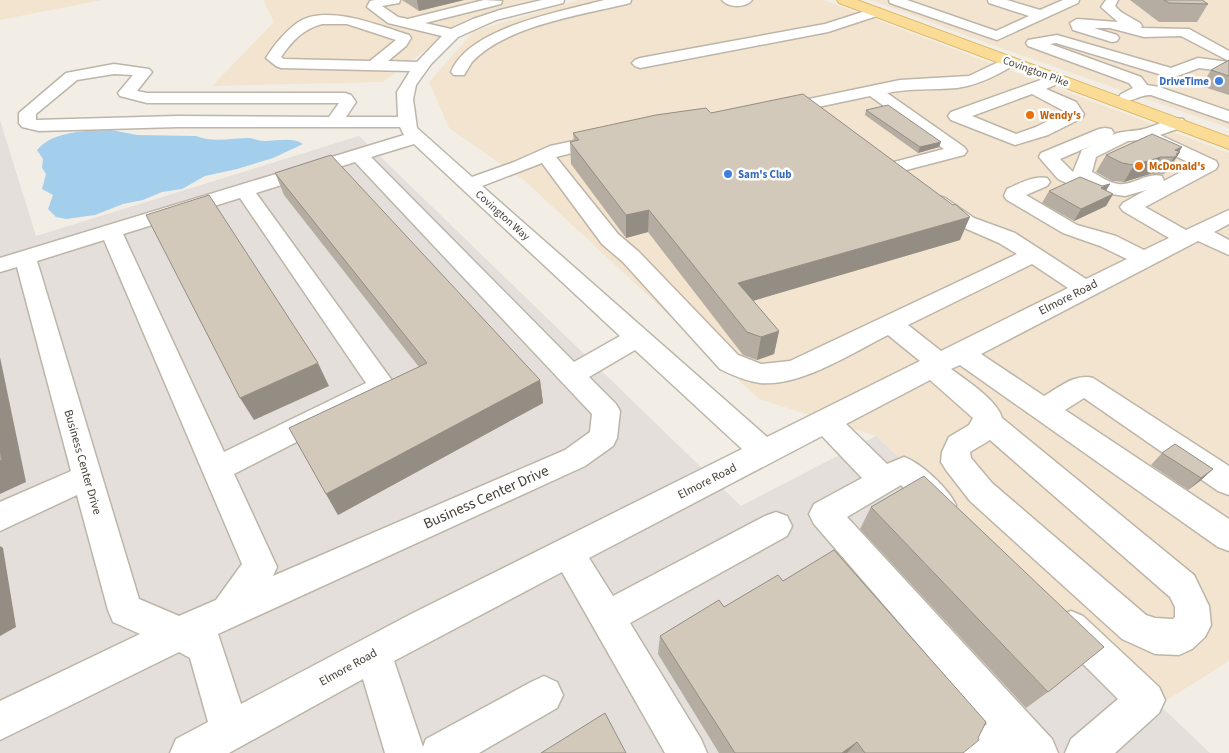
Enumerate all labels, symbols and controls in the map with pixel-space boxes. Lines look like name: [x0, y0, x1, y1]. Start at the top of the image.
street label: Covington Pike: [1001, 53, 1071, 90]
place label: DriveTime: [1159, 74, 1209, 89]
marker: DriveTime: [1213, 75, 1225, 87]
place label: Wendy's: [1040, 108, 1081, 123]
marker: Wendy's: [1024, 109, 1036, 121]
place label: McDonald's: [1149, 159, 1205, 174]
marker: McDonald's: [1133, 160, 1145, 172]
place label: Sam's Club: [738, 167, 792, 182]
marker: Sam's Club: [722, 168, 734, 180]
street label: Covington Way: [472, 187, 533, 244]
street label: Elmore Road: [1036, 275, 1101, 320]
street label: Business Center Drive: [59, 408, 106, 517]
street label: Elmore Road: [675, 459, 740, 504]
street label: Business Center Drive: [420, 460, 552, 535]
street label: Elmore Road: [316, 644, 380, 690]

